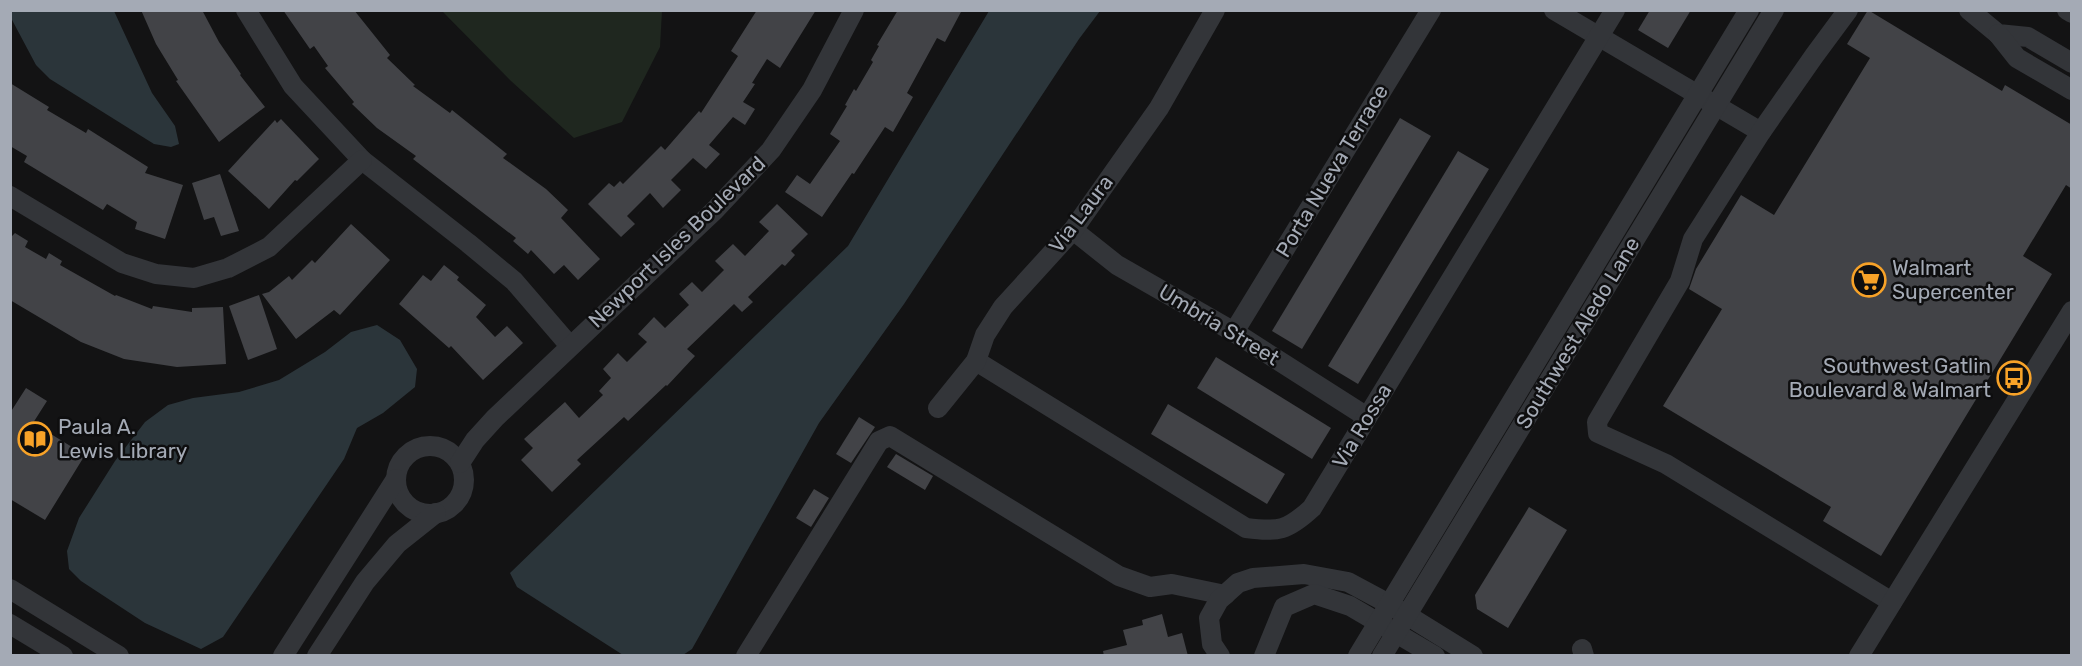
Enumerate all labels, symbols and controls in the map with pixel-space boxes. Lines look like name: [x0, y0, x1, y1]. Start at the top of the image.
street label: Porta Nueva Terrace: [1270, 80, 1393, 262]
street label: Newport Isles Boulevard: [583, 151, 770, 333]
street label: Via Laura: [1043, 170, 1118, 258]
street label: Southwest Aledo Lane: [1510, 232, 1645, 433]
place label: Walmart Supercenter: [1892, 255, 2014, 304]
supermarket icon: Walmart Supercenter: [1851, 262, 1887, 298]
street label: Umbria Street: [1154, 279, 1284, 370]
place label: Southwest Gatlin Boulevard & Walmart: [1789, 353, 1991, 402]
bus stop icon: Southwest Gatlin Boulevard & Walmart: [1996, 360, 2032, 396]
street label: Via Rossa: [1327, 379, 1397, 473]
place label: Paula A. Lewis Library: [58, 414, 188, 463]
library icon: Paula A. Lewis Library: [17, 421, 53, 457]

